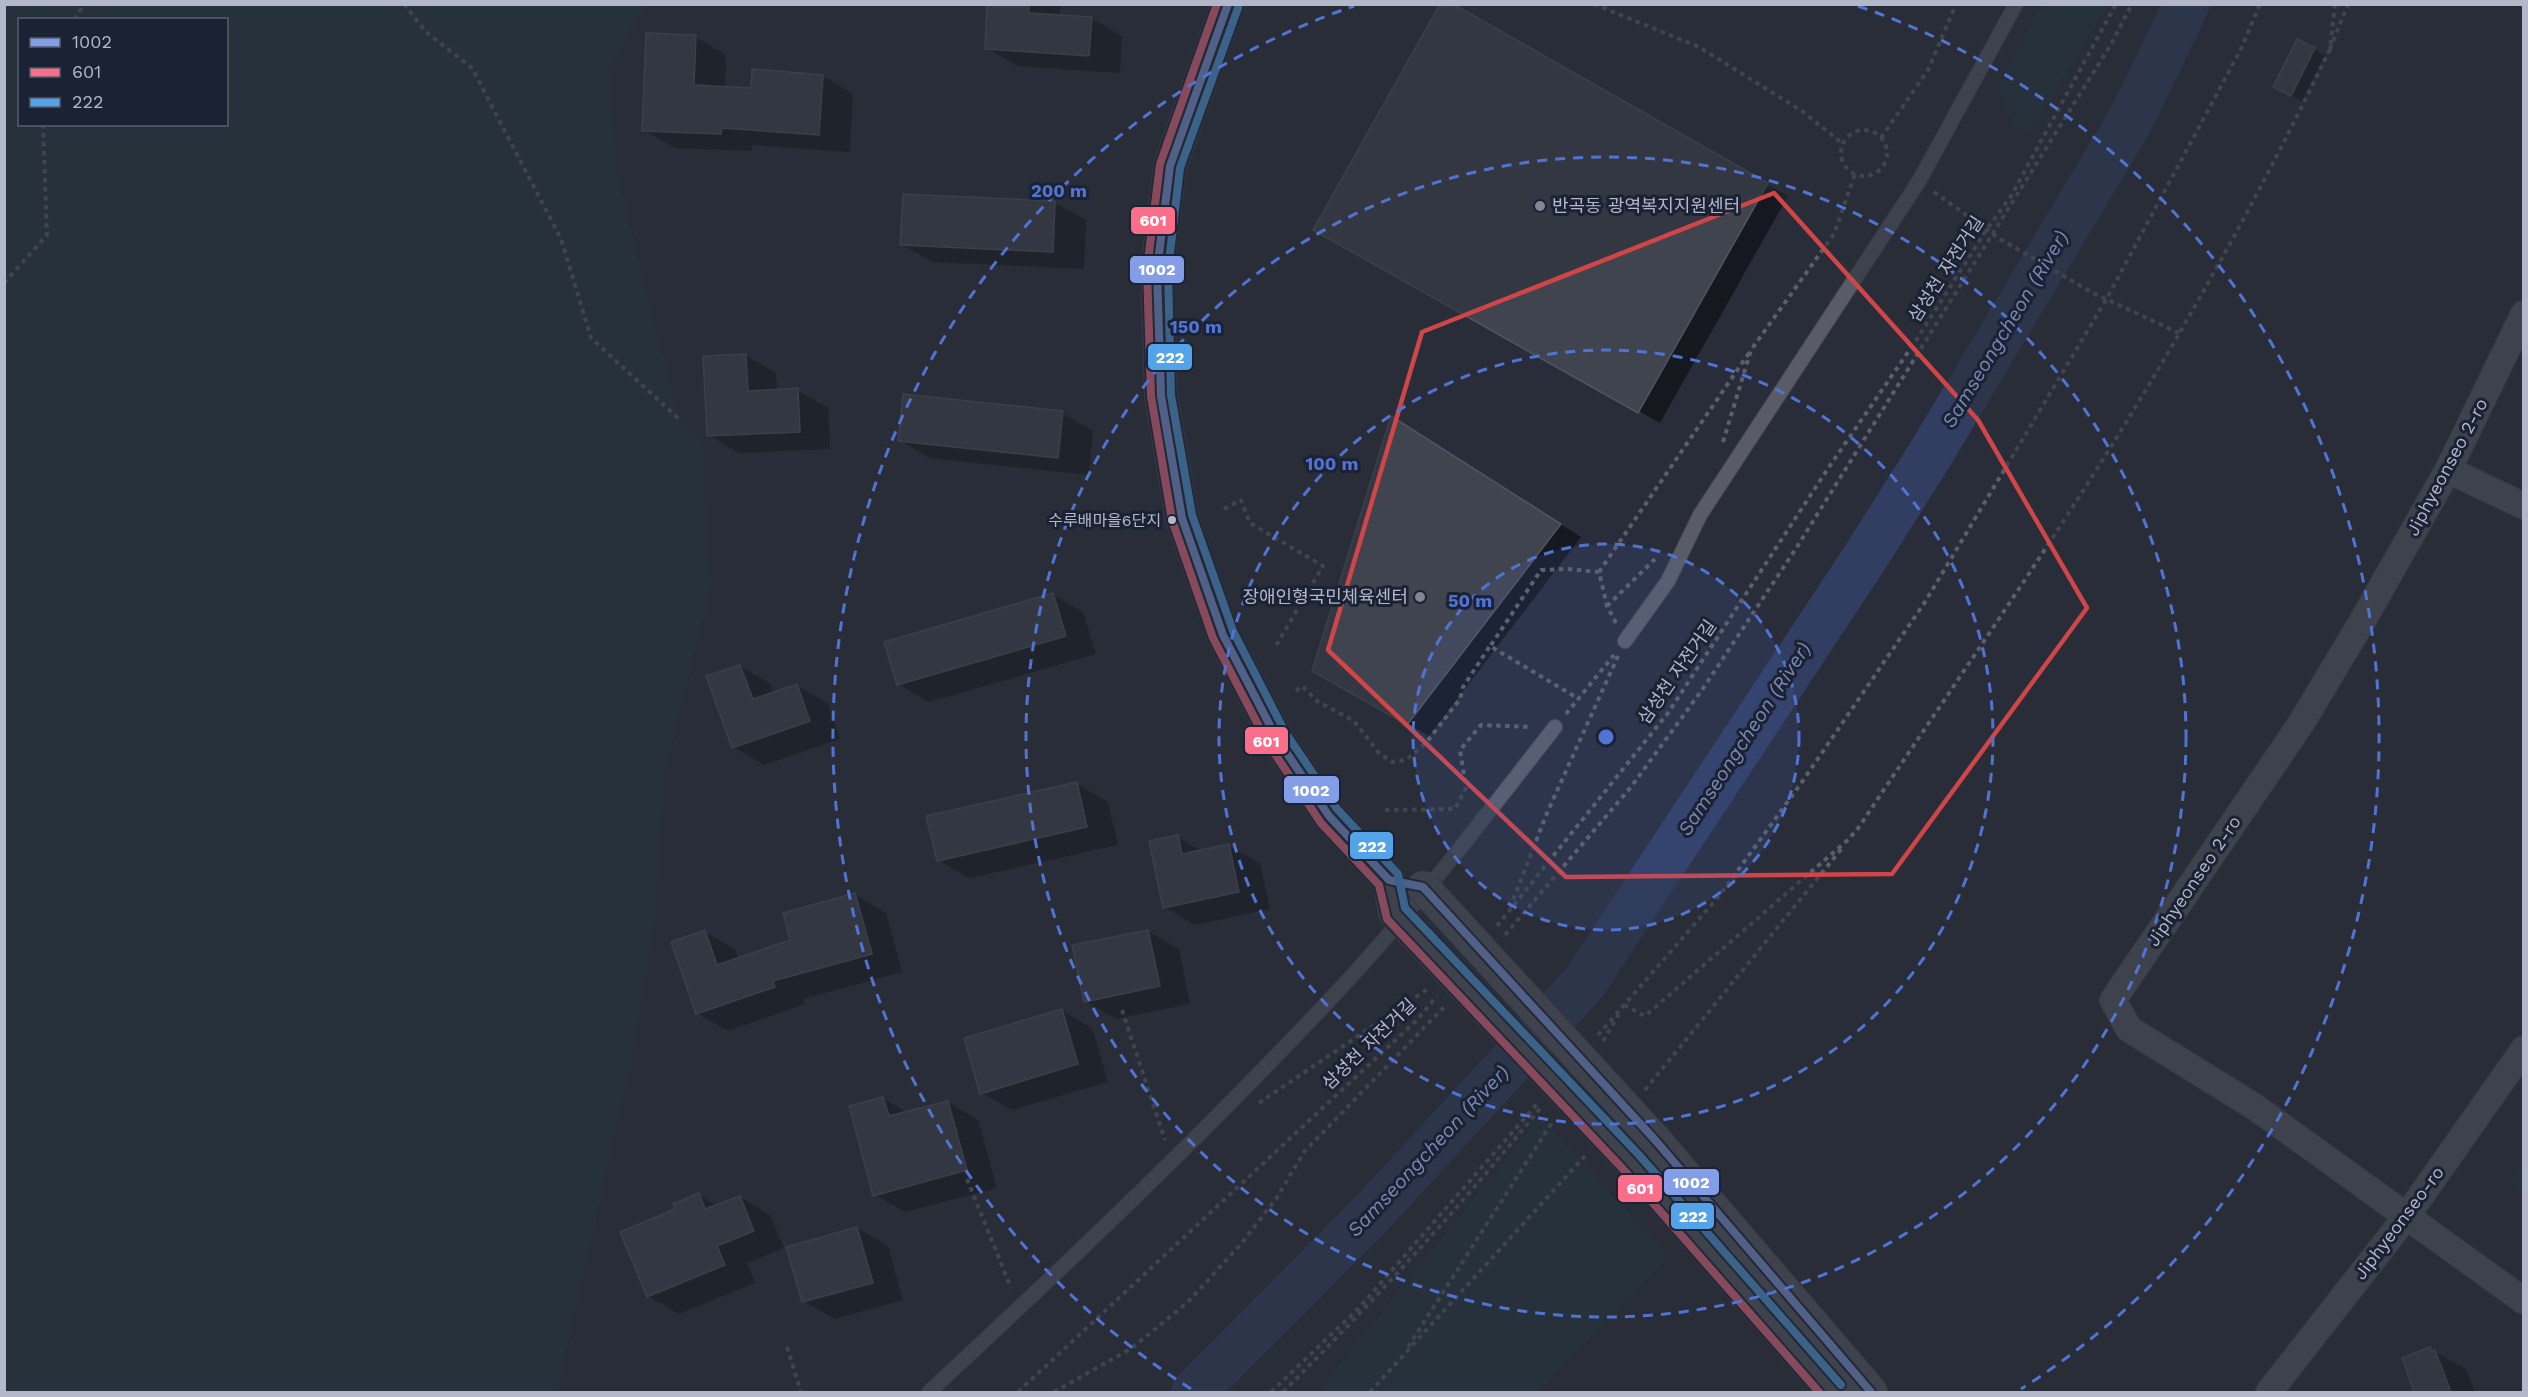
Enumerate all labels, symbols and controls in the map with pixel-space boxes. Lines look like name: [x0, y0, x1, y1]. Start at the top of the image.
legend: [18, 18, 228, 126]
text: 1002: [72, 31, 112, 52]
text: 601: [72, 61, 101, 82]
text: 222: [72, 91, 103, 112]
text: 200 m: [1031, 180, 1087, 201]
place label: 반곡동 광역복지지원센터: [1552, 195, 1740, 216]
marker: 반곡동 광역복지지원센터: [1533, 199, 1547, 213]
line badge: 601: [1130, 206, 1176, 235]
text: 601: [1139, 211, 1167, 230]
street label: 삼성천 자전거길: [1904, 212, 1988, 326]
water label: Samseongcheon (River): [1937, 226, 2073, 432]
line badge: 1002: [1129, 255, 1185, 284]
text: 1002: [1138, 260, 1176, 279]
text: 150 m: [1170, 316, 1222, 337]
line badge: 222: [1147, 343, 1193, 371]
text: 222: [1156, 348, 1184, 367]
street label: Jiphyeonseo 2-ro: [2401, 394, 2492, 539]
text: 100 m: [1305, 453, 1359, 474]
place label: 수루배마을6단지: [1048, 511, 1161, 530]
marker: 수루배마을6단지: [1166, 514, 1178, 526]
place label: 장애인형국민체육센터: [1242, 586, 1408, 607]
marker: 장애인형국민체육센터: [1413, 590, 1427, 604]
text: 50 m: [1448, 590, 1492, 611]
street label: 삼성천 자전거길: [1633, 616, 1720, 728]
water label: Samseongcheon (River): [1672, 638, 1816, 840]
line badge: 601: [1244, 726, 1289, 755]
centre of rings: [1596, 727, 1616, 747]
text: 601: [1252, 732, 1280, 751]
line badge: 1002: [1283, 775, 1340, 804]
text: 1002: [1292, 781, 1330, 800]
street label: Jiphyeonseo 2-ro: [2142, 812, 2245, 950]
line badge: 222: [1349, 831, 1394, 860]
text: 222: [1358, 837, 1386, 856]
street label: 삼성천 자전거길: [1317, 994, 1420, 1094]
water label: Samseongcheon (River): [1342, 1060, 1514, 1242]
street label: Jiphyeonseo-ro: [2349, 1162, 2448, 1283]
line badge: 1002: [1663, 1168, 1720, 1196]
text: 1002: [1672, 1173, 1710, 1192]
line badge: 601: [1617, 1174, 1663, 1203]
text: 601: [1626, 1179, 1654, 1198]
line badge: 222: [1670, 1202, 1715, 1230]
text: 222: [1679, 1207, 1707, 1226]

